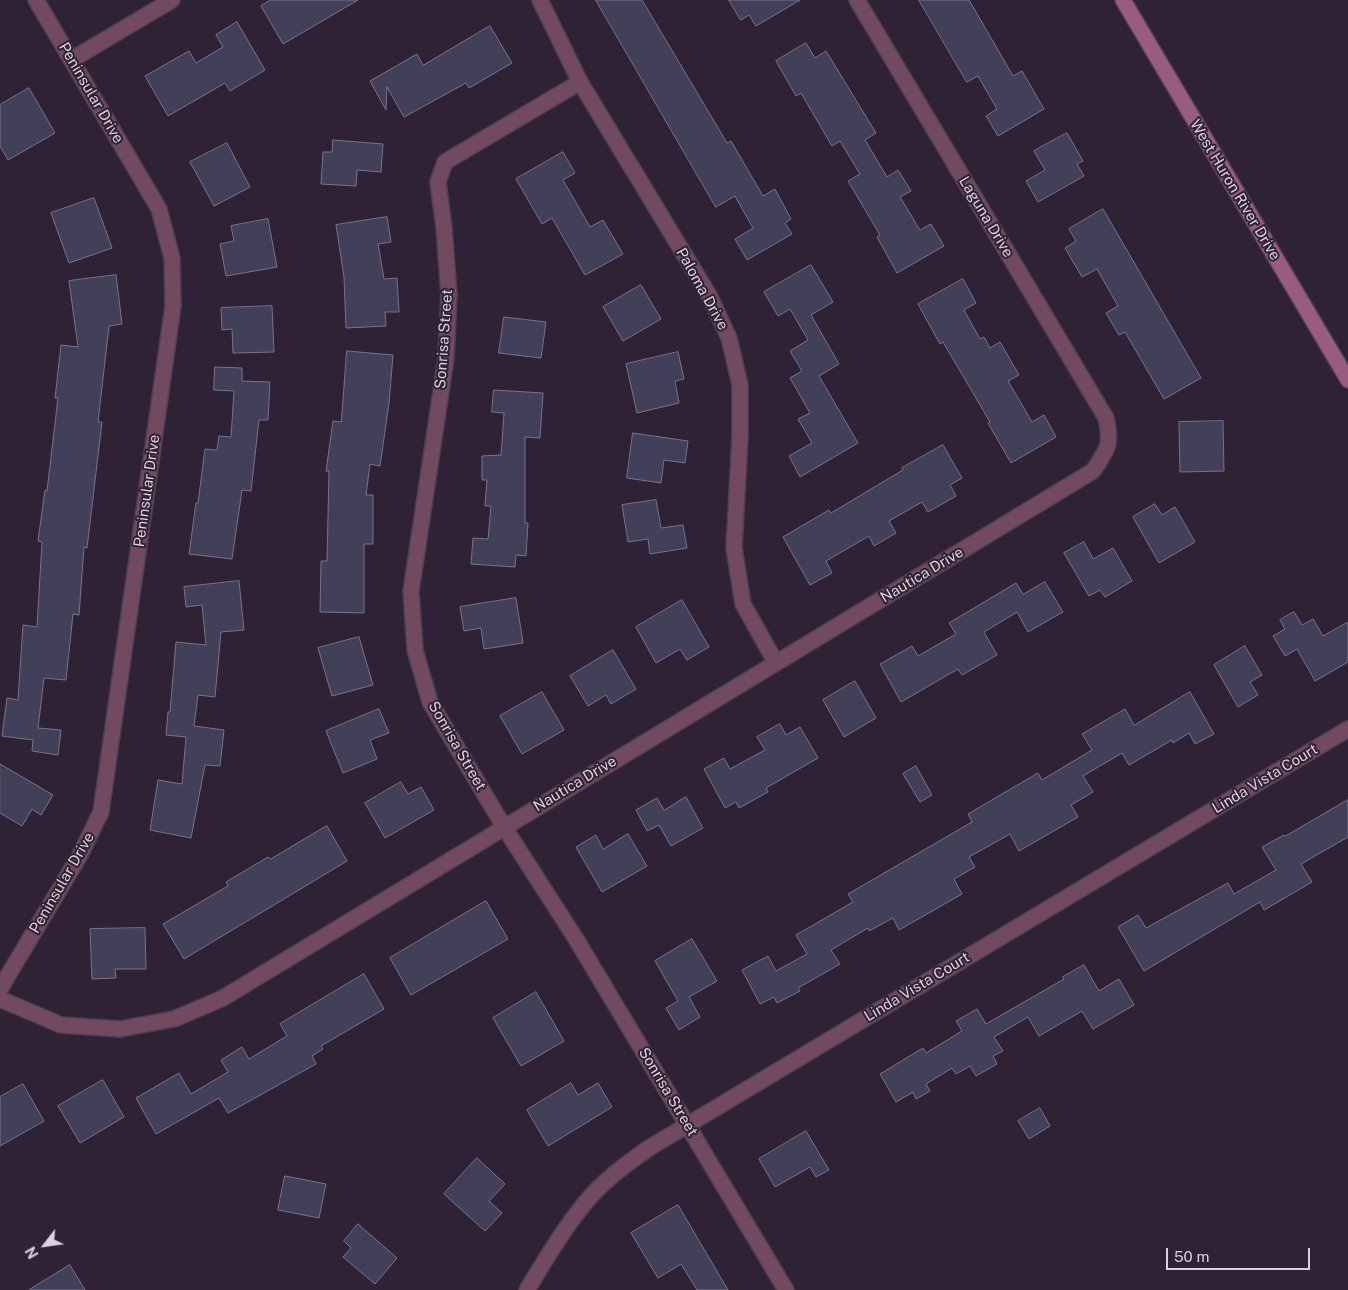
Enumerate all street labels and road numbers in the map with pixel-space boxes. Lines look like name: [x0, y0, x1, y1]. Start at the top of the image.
street label: Peninsular Drive: [55, 39, 127, 147]
street label: West Huron River Drive: [1186, 116, 1284, 264]
street label: Laguna Drive: [955, 173, 1017, 261]
street label: Paloma Drive: [672, 245, 732, 333]
street label: Sonrisa Street: [432, 288, 456, 390]
street label: Peninsular Drive: [130, 434, 164, 548]
street label: Nautica Drive: [877, 543, 967, 607]
street label: Sonrisa Street: [424, 698, 490, 794]
street label: Linda Vista Court: [1209, 740, 1321, 818]
street label: Nautica Drive: [530, 752, 620, 816]
street label: Peninsular Drive: [26, 829, 98, 937]
street label: Linda Vista Court: [861, 948, 973, 1026]
street label: Sonrisa Street: [634, 1044, 702, 1140]

